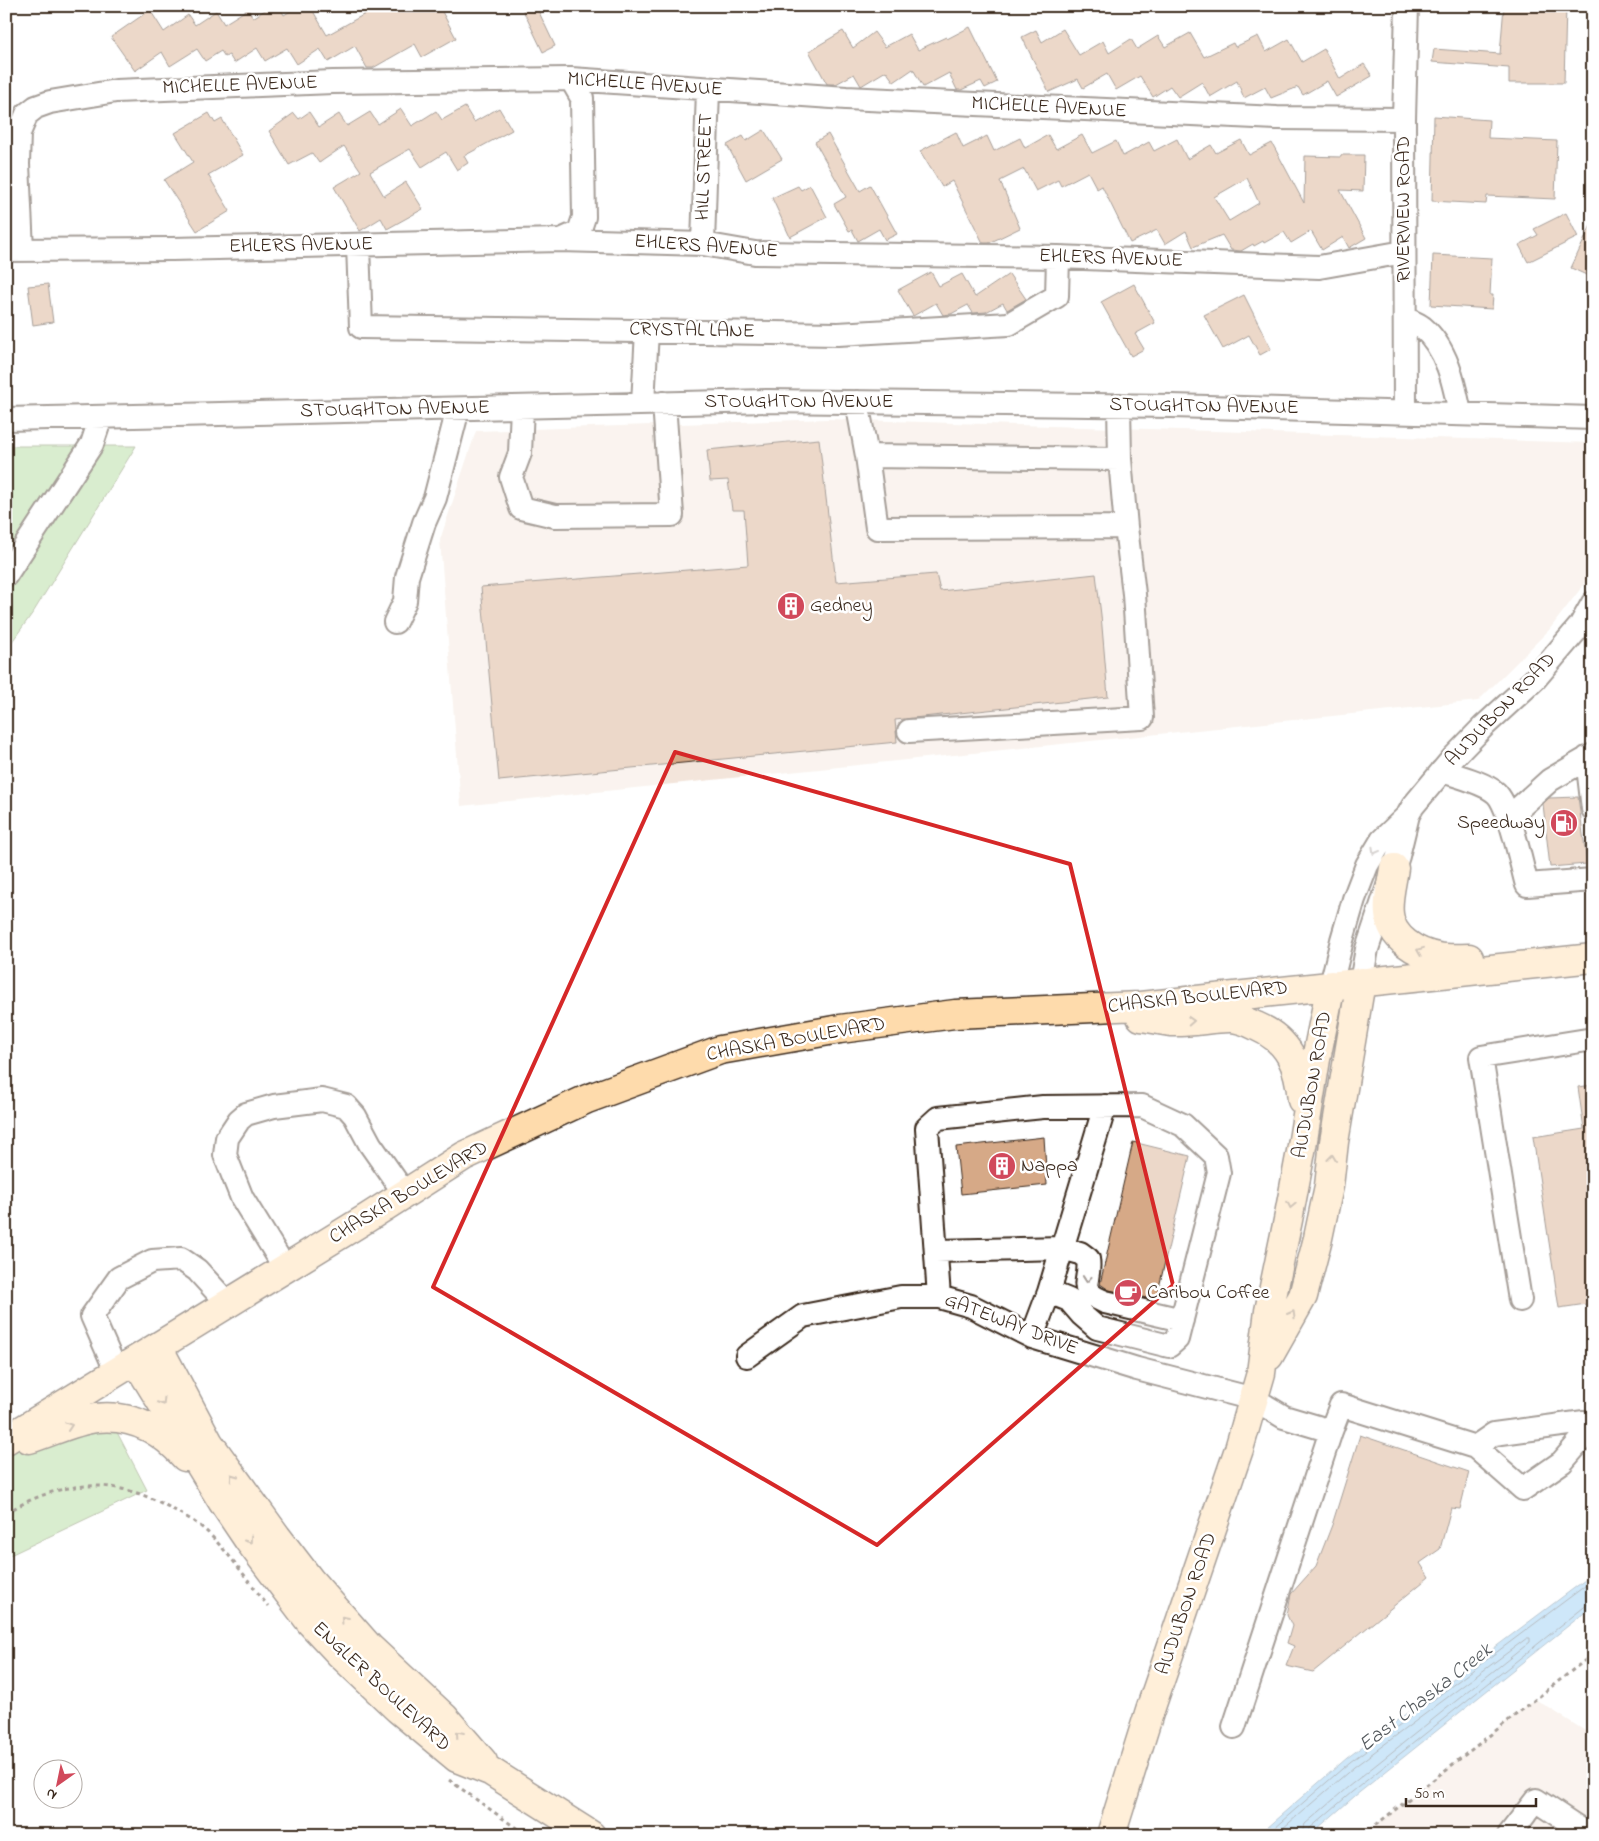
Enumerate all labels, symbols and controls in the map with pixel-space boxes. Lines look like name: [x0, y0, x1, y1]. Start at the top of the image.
street label: MICHELLE AVENUE: [566, 65, 724, 105]
street label: MICHELLE AVENUE: [162, 69, 318, 103]
street label: MICHELLE AVENUE: [971, 89, 1127, 127]
street label: HILL STREET: [689, 113, 721, 221]
street label: RIVERVIEW ROAD: [1390, 136, 1419, 282]
street label: EHLERS AVENUE: [633, 228, 779, 266]
street label: EHLERS AVENUE: [229, 230, 373, 262]
street label: EHLERS AVENUE: [1038, 242, 1184, 276]
street label: CRYSTAL LANE: [629, 315, 755, 347]
street label: STOUGHTON AVENUE: [704, 388, 894, 417]
street label: STOUGHTON AVENUE: [1109, 391, 1299, 423]
street label: STOUGHTON AVENUE: [300, 394, 490, 426]
building icon: Gedney: [776, 591, 806, 621]
place label: Gedney: [810, 592, 873, 621]
street label: AUDUBON ROAD: [1439, 646, 1563, 774]
fuel station icon: Speedway: [1549, 808, 1579, 838]
place label: Speedway: [1457, 809, 1545, 838]
one-way arrow: [1371, 846, 1381, 855]
one-way arrow: [1417, 946, 1425, 956]
street label: CHASKA BOULEVARD: [1106, 974, 1290, 1022]
street label: AUDUBON ROAD: [1286, 1009, 1340, 1161]
street label: CHASKA BOULEVARD: [704, 1010, 888, 1070]
one-way arrow: [1187, 1015, 1195, 1026]
street label: CHASKA BOULEVARD: [324, 1134, 494, 1252]
building icon: Nappa: [987, 1151, 1017, 1181]
place label: Nappa: [1021, 1152, 1078, 1181]
one-way arrow: [1326, 1154, 1337, 1162]
one-way arrow: [1286, 1201, 1296, 1210]
one-way arrow: [1082, 1275, 1093, 1283]
cafe icon: Caribou Coffee: [1113, 1278, 1143, 1308]
place label: Caribou Coffee: [1147, 1279, 1270, 1308]
street label: GATEWAY DRIVE: [940, 1286, 1082, 1364]
one-way arrow: [1285, 1311, 1295, 1320]
one-way arrow: [156, 1397, 165, 1406]
one-way arrow: [65, 1422, 73, 1432]
one-way arrow: [231, 1474, 239, 1483]
street label: AUDUBON ROAD: [1149, 1529, 1225, 1679]
one-way arrow: [243, 1534, 252, 1543]
street label: ENGLER BOULEVARD: [305, 1615, 457, 1759]
one-way arrow: [341, 1615, 350, 1624]
water label: East Chaska Creek: [1353, 1636, 1500, 1760]
one-way arrow: [455, 1731, 464, 1740]
north arrow: [32, 1758, 82, 1808]
scale bar: [1406, 1776, 1536, 1808]
text: N: [42, 1782, 61, 1805]
text: 50 m: [1414, 1783, 1445, 1805]

